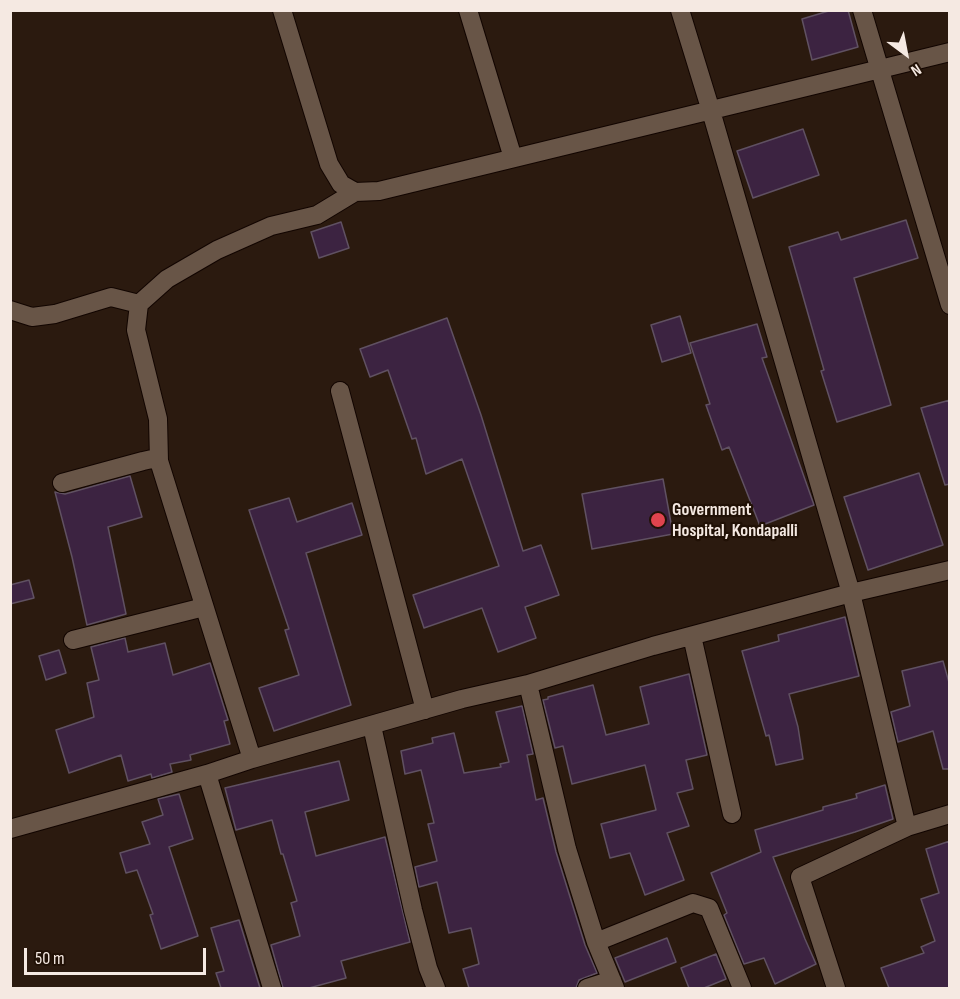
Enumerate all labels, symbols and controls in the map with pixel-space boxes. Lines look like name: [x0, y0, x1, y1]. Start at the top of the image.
north arrow: [876, 24, 936, 84]
text: N: [907, 59, 924, 80]
place label: Government Hospital, Kondapalli: [672, 499, 798, 542]
marker: Government Hospital, Kondapalli: [649, 511, 667, 529]
scale bar: [27, 936, 208, 974]
text: 50 m: [35, 948, 65, 969]

